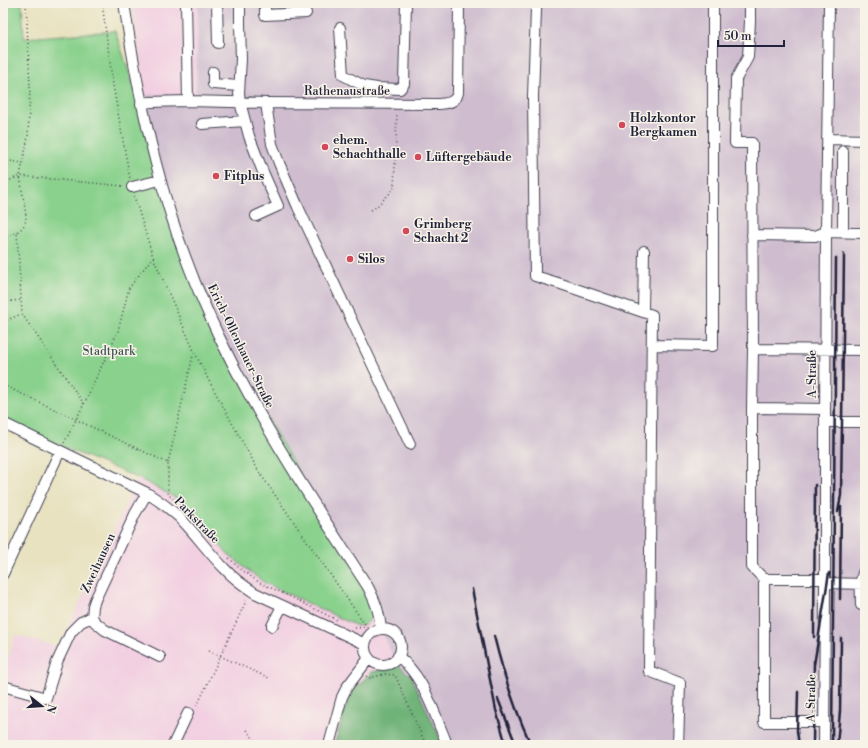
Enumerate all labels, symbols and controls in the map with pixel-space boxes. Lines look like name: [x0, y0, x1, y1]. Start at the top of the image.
scale bar: [718, 22, 784, 48]
text: 50 m: [724, 29, 752, 44]
street label: Rathenaustraße: [304, 84, 390, 99]
place label: Holzkontor Bergkamen: [630, 111, 698, 140]
marker: Holzkontor Bergkamen: [617, 120, 627, 130]
place label: ehem. Schachthalle: [333, 133, 407, 162]
marker: ehem. Schachthalle: [320, 142, 330, 152]
place label: Lüftergebäude: [426, 150, 512, 165]
marker: Lüftergebäude: [413, 152, 423, 162]
place label: Fitplus: [224, 169, 264, 184]
marker: Fitplus: [211, 171, 221, 181]
place label: Grimberg Schacht 2: [414, 217, 472, 246]
marker: Grimberg Schacht 2: [401, 226, 411, 236]
place label: Silos: [358, 252, 385, 267]
marker: Silos: [345, 254, 355, 264]
street label: Erich-Ollenhauer-Straße: [204, 282, 277, 411]
park label: Stadtpark: [83, 344, 136, 359]
street label: A-Straße: [805, 350, 820, 399]
street label: Parkstraße: [171, 494, 223, 547]
street label: Zweihausen: [78, 531, 119, 596]
street label: A-Straße: [804, 674, 819, 723]
north arrow: [22, 686, 62, 726]
text: N: [43, 702, 59, 715]

